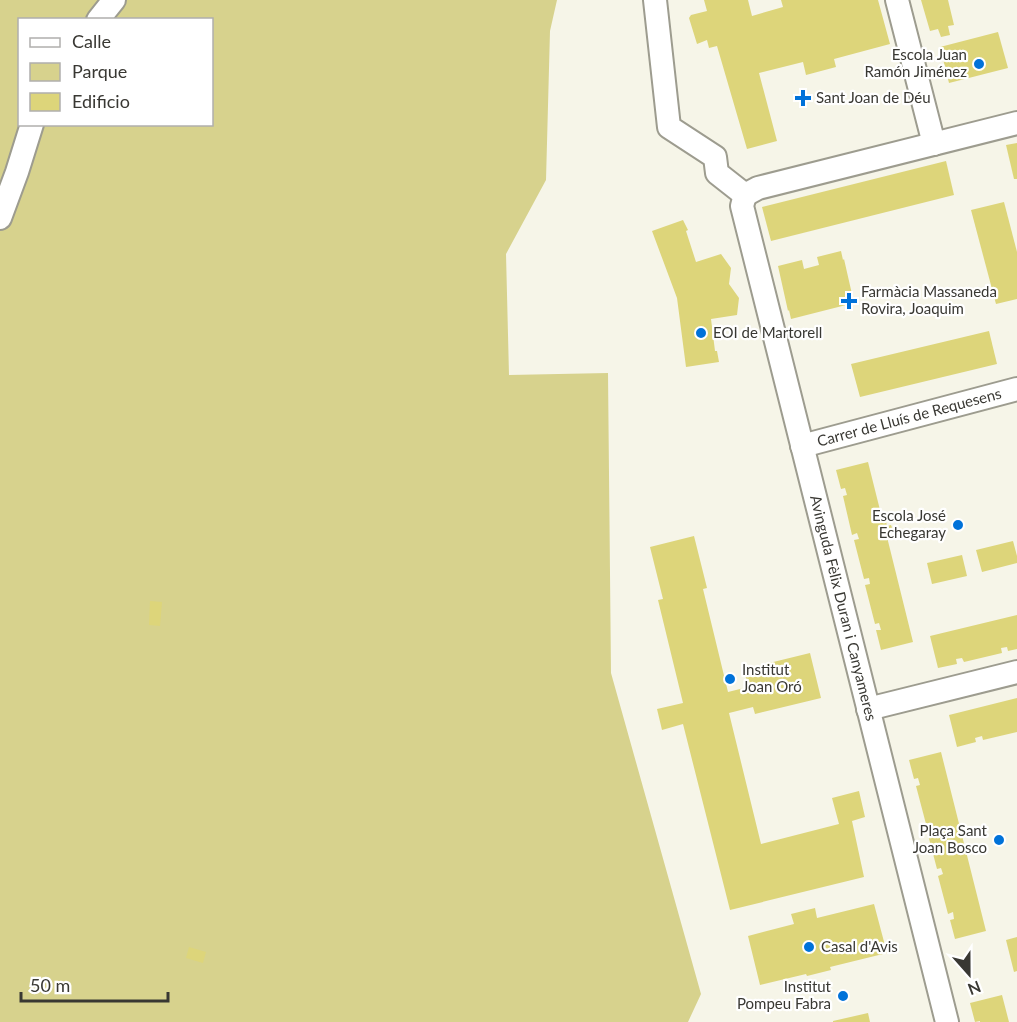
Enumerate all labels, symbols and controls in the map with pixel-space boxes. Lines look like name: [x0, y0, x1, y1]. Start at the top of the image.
legend: [18, 18, 213, 126]
text: Calle: [72, 30, 111, 52]
place label: Escola Juan Ramón Jiménez: [865, 45, 967, 80]
marker: Escola Juan Ramón Jiménez: [972, 57, 986, 71]
text: Parque: [72, 60, 127, 82]
place label: Sant Joan de Déu: [816, 88, 931, 106]
marker: Sant Joan de Déu: [794, 89, 812, 107]
text: Edificio: [72, 90, 130, 112]
place label: Farmàcia Massaneda Rovira, Joaquim: [861, 282, 997, 317]
marker: Farmàcia Massaneda Rovira, Joaquim: [842, 294, 856, 308]
place label: EOI de Martorell: [713, 323, 822, 341]
marker: EOI de Martorell: [694, 326, 708, 340]
street label: Carrer de Lluís de Requesens: [815, 384, 1003, 450]
street label: Avinguda Fèlix Duran i Canyameres: [807, 493, 881, 723]
place label: Escola José Echegaray: [872, 506, 946, 541]
marker: Escola José Echegaray: [951, 518, 965, 532]
place label: Institut Joan Oró: [742, 660, 802, 695]
marker: Institut Joan Oró: [723, 672, 737, 686]
place label: Plaça Sant Joan Bosco: [913, 821, 988, 856]
marker: Plaça Sant Joan Bosco: [992, 833, 1006, 847]
place label: Casal d'Avis: [821, 937, 898, 955]
marker: Casal d'Avis: [802, 940, 816, 954]
north arrow: [939, 944, 999, 1004]
scale bar: [21, 965, 168, 1003]
text: 50 m: [30, 974, 70, 996]
place label: Institut Pompeu Fabra: [737, 977, 832, 1012]
text: N: [965, 977, 984, 1000]
marker: Institut Pompeu Fabra: [836, 989, 850, 1003]

